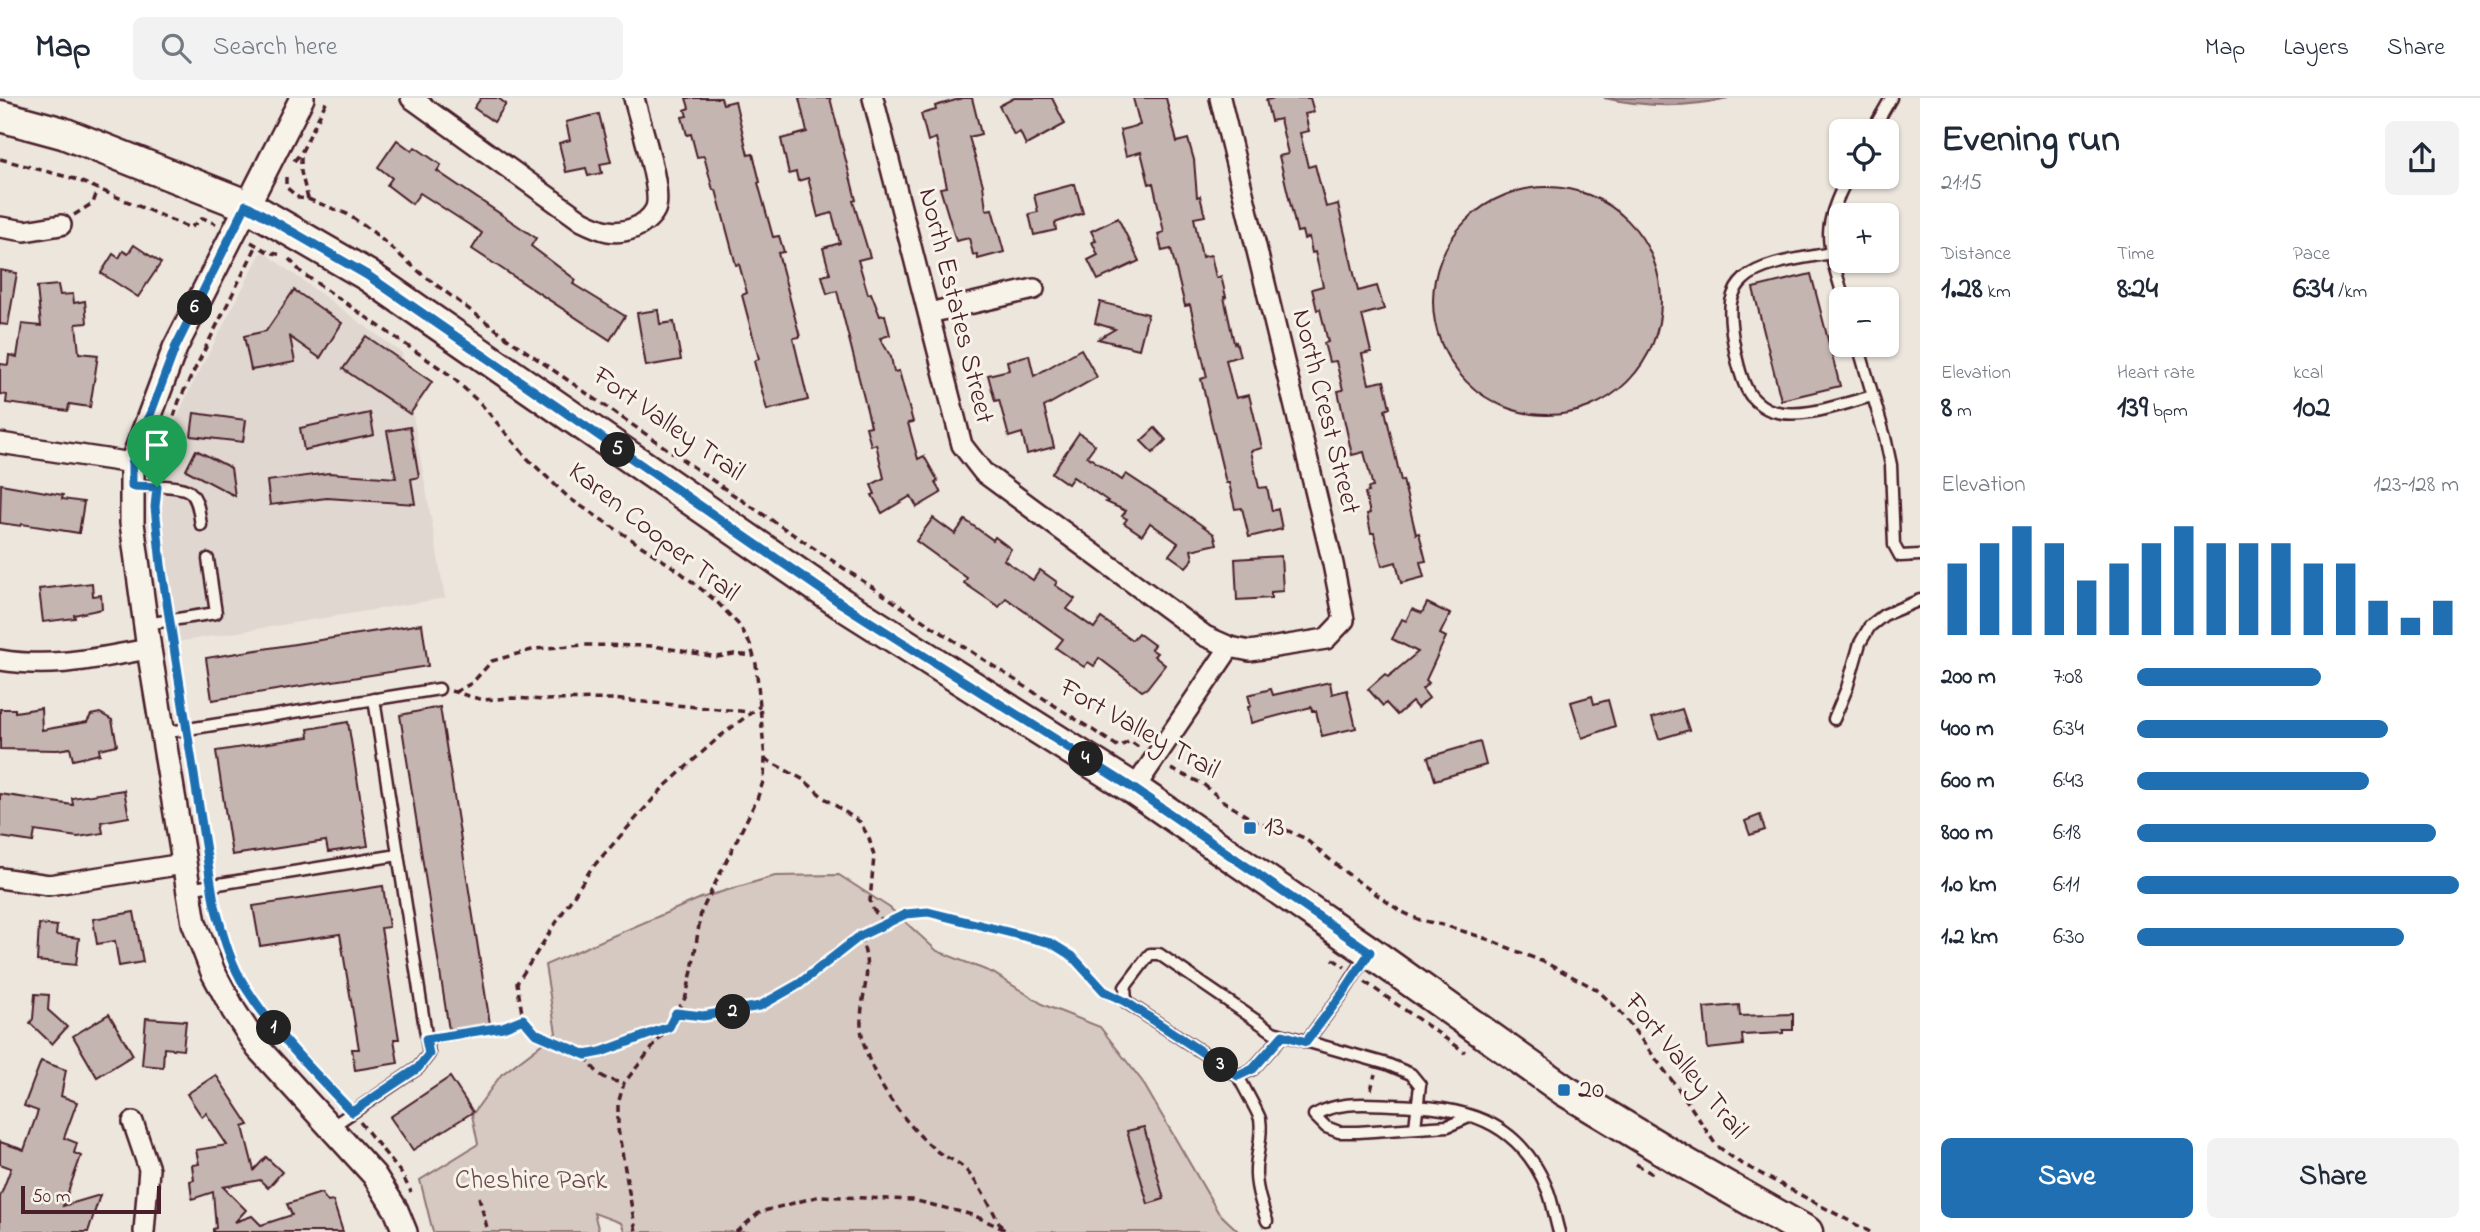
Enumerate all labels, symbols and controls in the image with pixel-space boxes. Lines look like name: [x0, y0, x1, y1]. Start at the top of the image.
search box: [133, 17, 623, 80]
text: Map: [35, 24, 91, 72]
icon: search: [157, 29, 195, 67]
text: Search here: [213, 29, 337, 67]
text: Map: [2205, 31, 2245, 66]
text: Layers: [2283, 31, 2349, 66]
text: Share: [2387, 31, 2445, 66]
text: Evening run: [1941, 113, 2120, 169]
map controls: [1829, 119, 1899, 357]
button: locate: [1829, 119, 1899, 189]
button: share: [2385, 121, 2459, 195]
text: 21:15: [1941, 167, 1982, 200]
street label: North Estates Street: [906, 184, 1004, 428]
button: +: [1829, 203, 1899, 273]
text: Distance: [1941, 241, 2011, 268]
text: Time: [2117, 241, 2155, 268]
text: Pace: [2293, 241, 2330, 268]
text: 1.28: [1941, 268, 1983, 312]
text: 8:24: [2117, 268, 2158, 312]
text: 6:34: [2293, 268, 2334, 312]
text: km: [1983, 279, 2011, 306]
text: /km: [2334, 279, 2367, 306]
button: −: [1829, 287, 1899, 357]
pin: 6: [178, 290, 212, 326]
text: 6: [190, 294, 199, 321]
street label: North Crest Street: [1280, 305, 1370, 519]
street label: Fort Valley Trail: [583, 357, 753, 493]
text: Elevation: [1941, 360, 2011, 387]
text: Heart rate: [2117, 360, 2195, 387]
text: kcal: [2293, 360, 2323, 387]
text: 8: [1941, 387, 1952, 431]
text: 139: [2117, 387, 2148, 431]
text: 102: [2293, 387, 2330, 431]
text: m: [1952, 398, 1972, 425]
text: bpm: [2148, 398, 2188, 425]
pin: [127, 415, 187, 487]
icon: arrive: [138, 426, 176, 464]
pin: 5: [600, 432, 636, 468]
text: 5: [612, 436, 623, 463]
street label: Karen Cooper Trail: [558, 453, 748, 613]
text: Elevation: [1941, 469, 2026, 502]
text: 123–128 m: [2373, 469, 2459, 502]
text: 200 m: [1941, 661, 1996, 694]
text: 7:08: [2053, 661, 2083, 694]
street label: Fort Valley Trail: [1050, 669, 1227, 791]
text: 400 m: [1941, 713, 1994, 746]
text: 6:34: [2053, 713, 2084, 746]
pin: 4: [1068, 742, 1104, 776]
text: 4: [1082, 745, 1089, 772]
text: 600 m: [1941, 765, 1995, 798]
text: 6:43: [2053, 765, 2084, 798]
place label: 13: [1264, 808, 1284, 849]
text: 800 m: [1941, 817, 1993, 850]
text: 6:18: [2053, 817, 2081, 850]
marker: 13: [1242, 820, 1258, 836]
text: 1.0 km: [1941, 869, 1997, 902]
text: 6:11: [2053, 869, 2080, 902]
text: 1.2 km: [1941, 921, 1998, 954]
text: 6:30: [2053, 921, 2085, 954]
street label: Fort Valley Trail: [1613, 984, 1757, 1149]
pin: 2: [716, 995, 750, 1030]
text: 2: [728, 998, 737, 1025]
pin: 1: [256, 1010, 292, 1046]
text: 1: [270, 1014, 277, 1041]
pin: 3: [1204, 1048, 1238, 1082]
text: 3: [1217, 1051, 1224, 1078]
place label: 20: [1578, 1070, 1604, 1111]
marker: 20: [1556, 1082, 1572, 1098]
button: Save: [1941, 1138, 2193, 1218]
button: Share: [2207, 1138, 2459, 1218]
park label: Cheshire Park: [455, 1161, 608, 1202]
scale bar: [21, 1183, 161, 1215]
text: 50 m: [32, 1184, 71, 1211]

